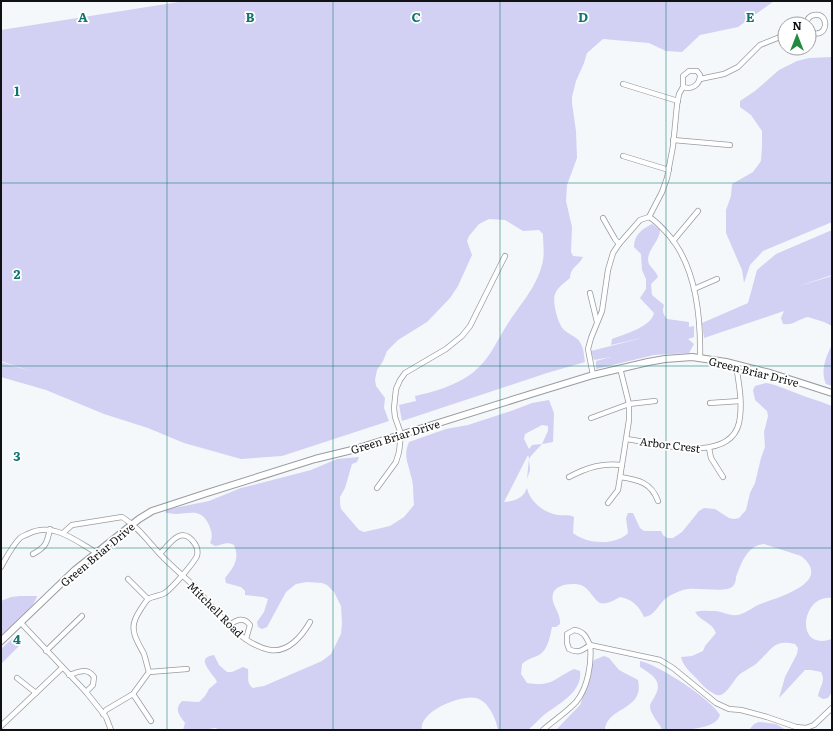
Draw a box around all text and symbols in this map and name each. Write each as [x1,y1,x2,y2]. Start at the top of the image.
text: A [78,7,88,26]
text: B [246,7,255,26]
text: C [411,7,421,26]
text: D [578,7,588,26]
text: E [746,7,755,26]
north arrow [777,16,817,56]
text: N [792,17,802,33]
text: 1 [14,81,20,100]
text: 2 [14,264,21,283]
street label: Green Briar Drive [707,352,801,390]
street label: Green Briar Drive [348,415,442,457]
street label: Arbor Crest [639,432,702,456]
text: 3 [13,446,21,465]
street label: Green Briar Drive [56,518,138,590]
street label: Mitchell Road [185,578,248,641]
text: 4 [13,629,21,648]

